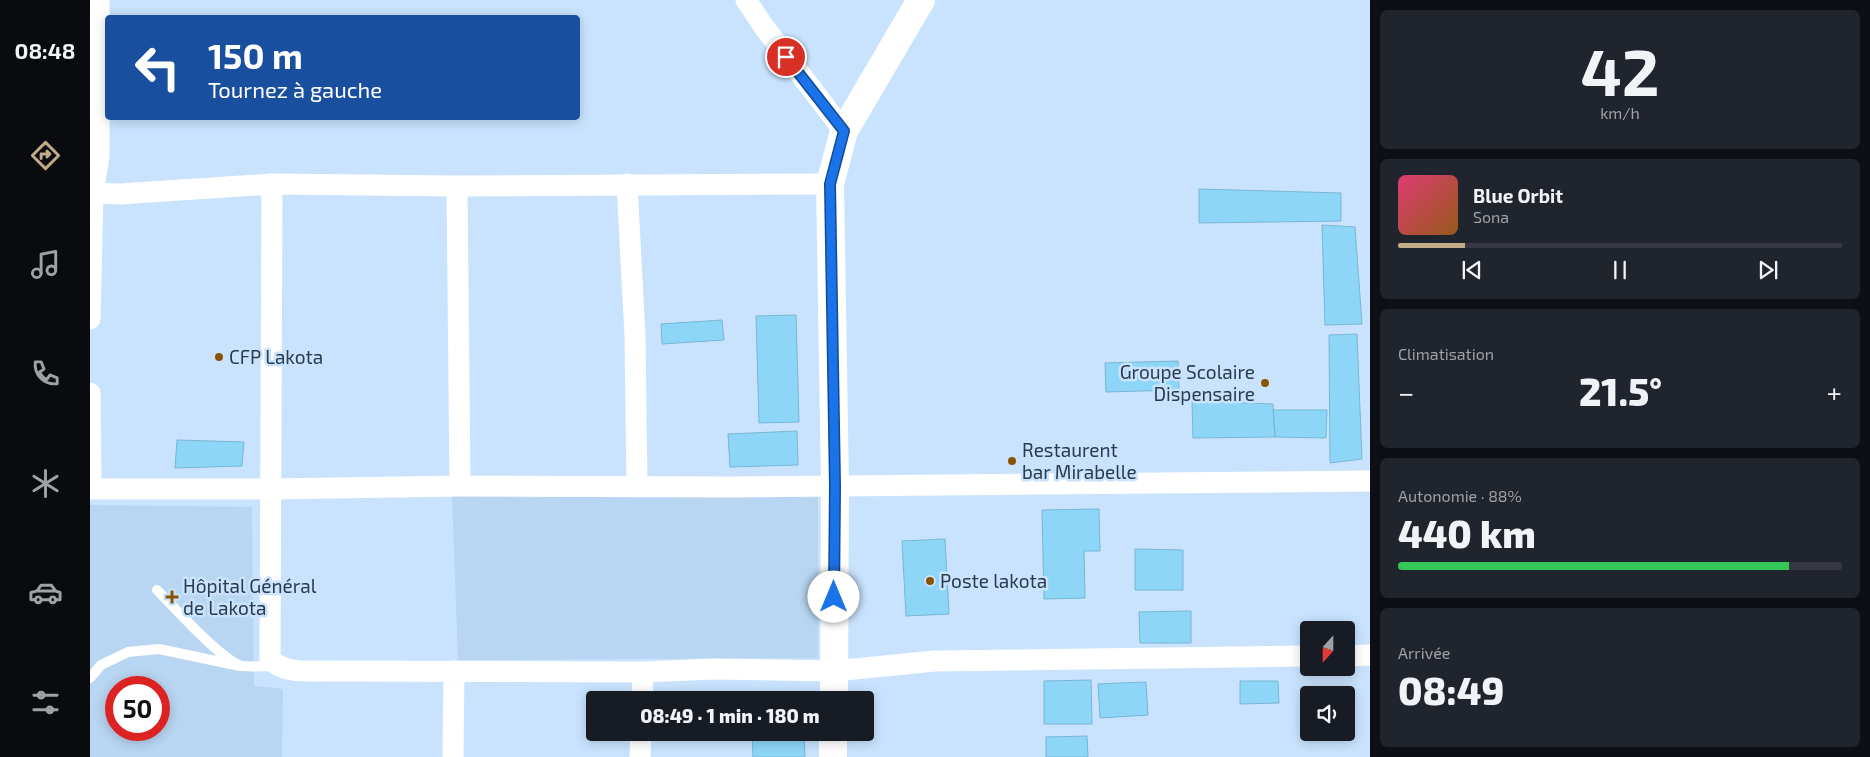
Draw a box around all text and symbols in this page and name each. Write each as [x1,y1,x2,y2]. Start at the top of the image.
text: 42 [1580,31,1660,109]
text: 150 m [208,34,303,76]
icon: left [125,35,190,100]
pin [765,36,807,78]
text: 08:48 [15,37,75,63]
icon: arrive [772,43,800,71]
text: Tournez à gauche [208,76,382,102]
text: km/h [1600,103,1640,122]
icon: directions [28,138,63,173]
text: Blue Orbit [1473,184,1563,207]
text: Sona [1473,207,1509,226]
icon: music [28,247,63,282]
icon: previous [1458,256,1486,284]
icon: pause [1606,256,1634,284]
icon: next [1754,256,1782,284]
text: Climatisation [1398,344,1494,363]
place label: CFP Lakota [229,345,323,368]
marker: CFP Lakota [213,351,225,363]
icon: phone [28,356,63,391]
place label: Groupe Scolaire Dispensaire [1120,360,1255,405]
text: 21.5° [1579,368,1662,414]
text: − [1398,375,1414,409]
text: + [1827,375,1842,409]
marker: Groupe Scolaire Dispensaire [1259,377,1271,389]
place label: Restaurent bar Mirabelle [1022,438,1137,483]
marker: Restaurent bar Mirabelle [1006,455,1018,467]
icon: climate [28,466,63,501]
text: Autonomie · 88% [1398,486,1522,505]
text: 440 km [1398,510,1536,556]
place label: Poste lakota [940,569,1047,592]
position arrow [807,570,859,622]
place label: Hôpital Général de Lakota [183,574,317,619]
icon: car [28,575,63,610]
marker: Poste lakota [924,575,936,587]
marker: Hôpital Général de Lakota [165,590,179,604]
north arrow [1300,621,1355,676]
map controls [1300,621,1355,741]
text: Arrivée [1398,643,1450,662]
text: 08:49 [1398,667,1504,713]
speed limit sign: 50 [105,676,170,741]
icon: filters [28,685,63,720]
button: sound [1300,686,1355,741]
text: 08:49 · 1 min · 180 m [640,704,820,727]

